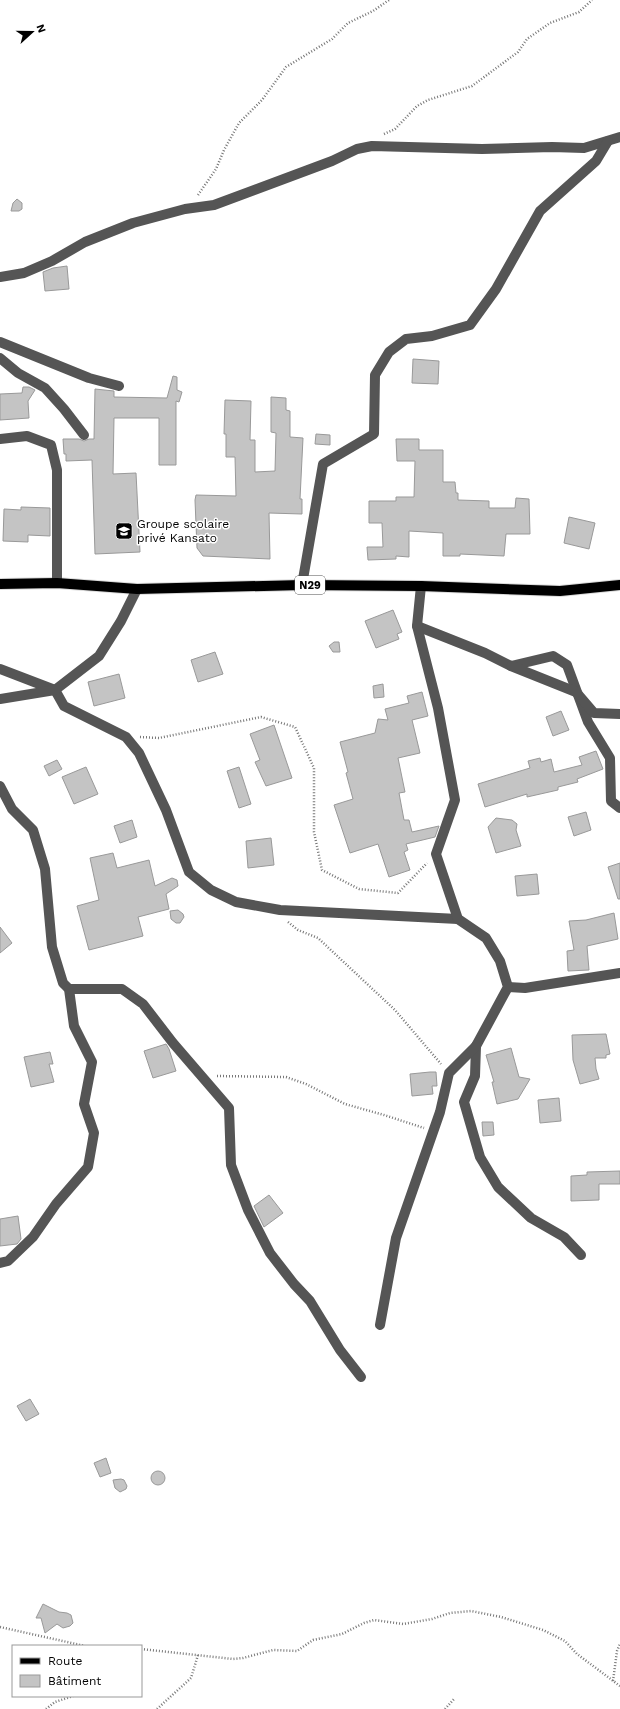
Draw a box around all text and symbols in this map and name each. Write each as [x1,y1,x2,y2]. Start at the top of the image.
north arrow [12,12,52,52]
text: N [33,22,48,35]
place label: Groupe scolaire privé Kansato [137,517,229,545]
school or university icon: Groupe scolaire privé Kansato [114,521,134,541]
road number: N29 [295,576,325,594]
legend [12,1645,142,1697]
text: Route [48,1654,82,1668]
text: Bâtiment [48,1674,101,1688]

